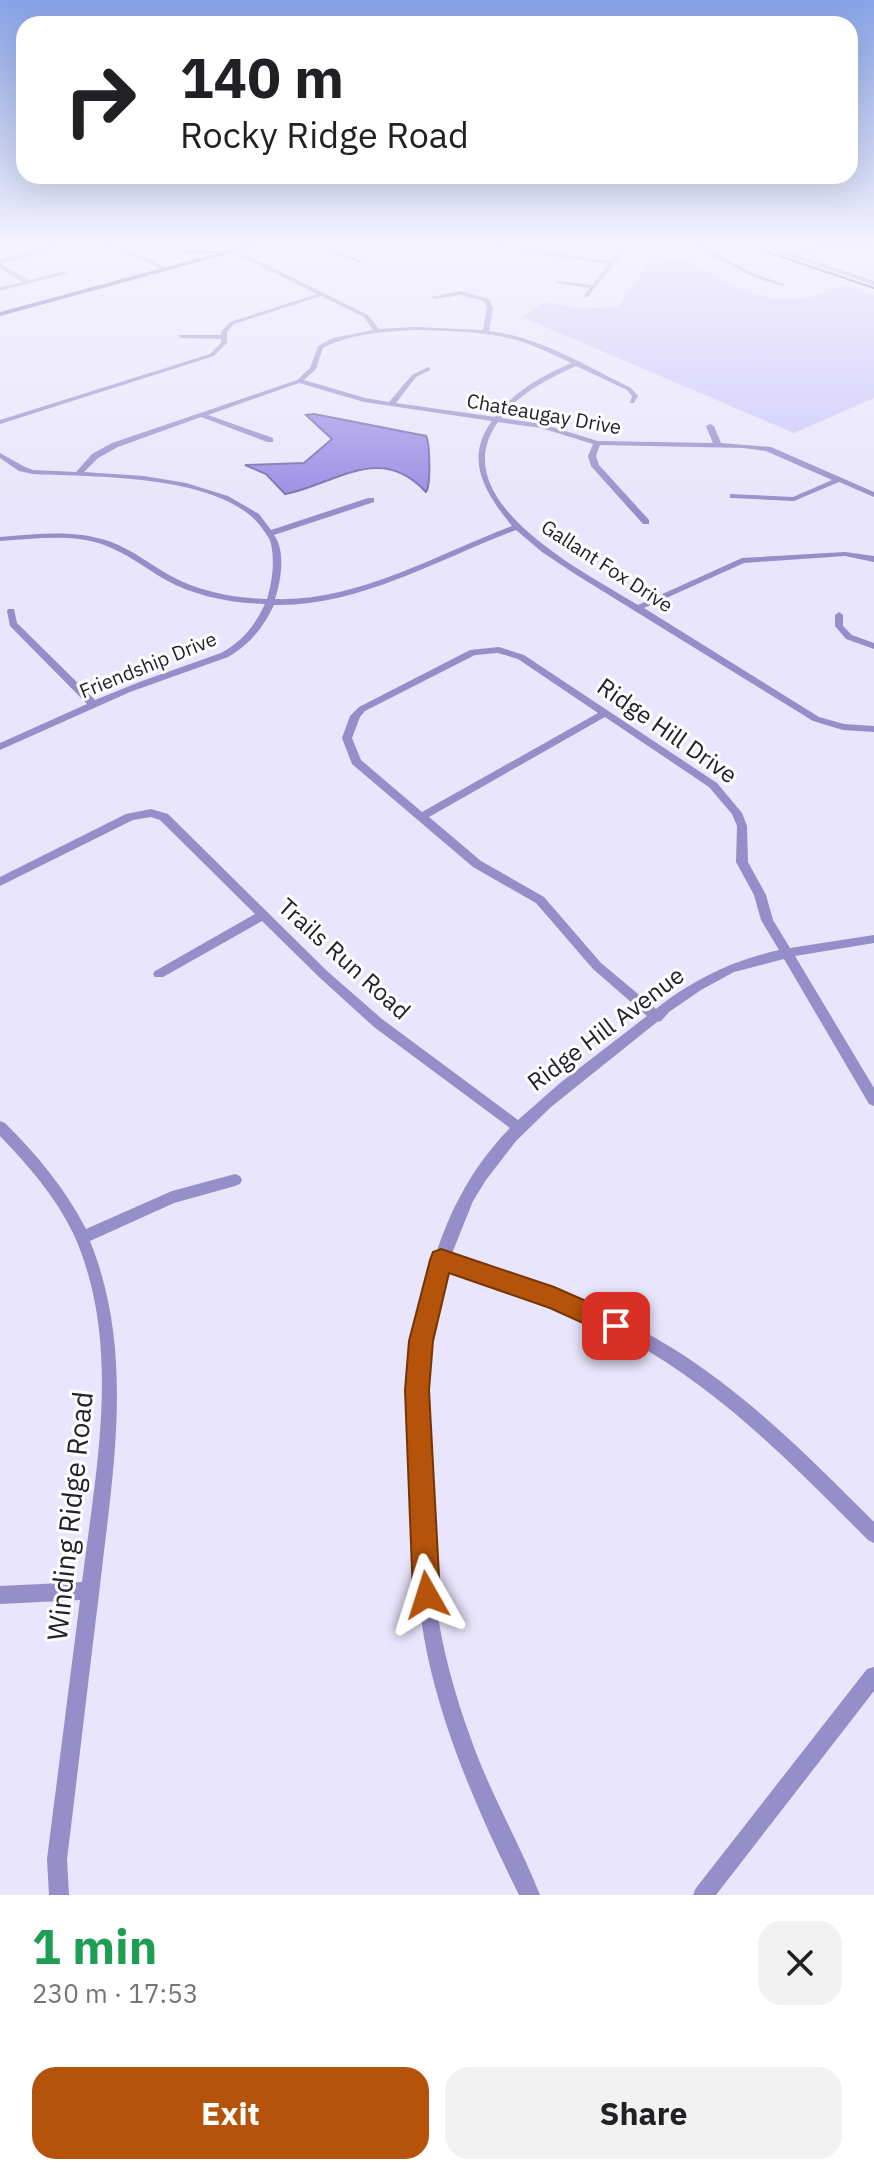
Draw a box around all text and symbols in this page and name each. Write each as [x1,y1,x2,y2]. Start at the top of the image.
text: 140 m [180,41,344,113]
icon: right [48,48,152,152]
text: Rocky Ridge Road [180,111,469,158]
street label: Chateaugay Drive [465,387,624,440]
street label: Gallant Fox Drive [536,513,678,618]
street label: Friendship Drive [75,625,221,704]
street label: Ridge Hill Drive [591,670,744,790]
street label: Trails Run Road [272,890,418,1026]
street label: Ridge Hill Avenue [521,959,690,1098]
pin [582,1292,650,1360]
icon: arrive [594,1304,638,1348]
street label: Winding Ridge Road [38,1389,101,1642]
position arrow [385,1553,469,1637]
text: 1 min [32,1915,157,1977]
button: close [758,1921,842,2005]
text: 230 m · 17:53 [32,1976,198,2010]
button: Exit [32,2067,429,2159]
button: Share [445,2067,842,2159]

